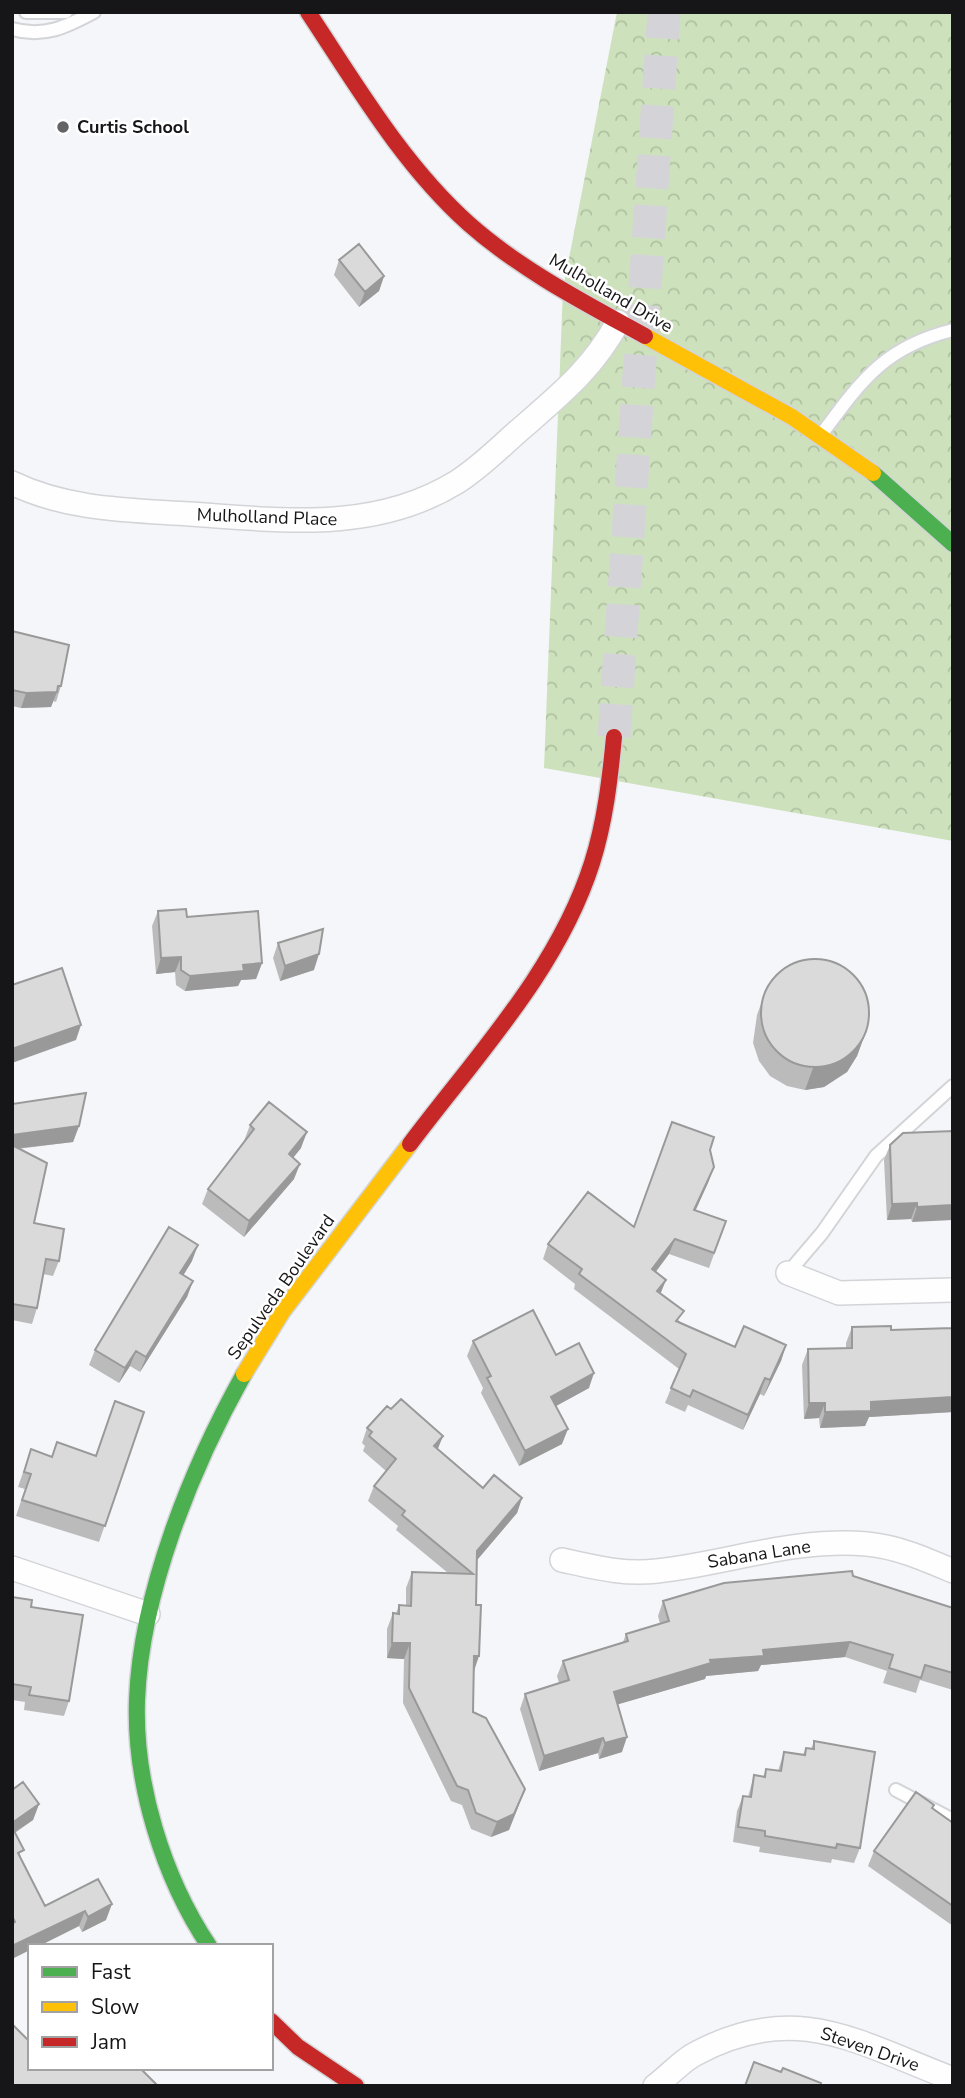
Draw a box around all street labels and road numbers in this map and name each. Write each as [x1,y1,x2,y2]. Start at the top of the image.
street label: Mulholland Drive [545,248,677,338]
street label: Mulholland Place [196,503,338,531]
street label: Sepulveda Boulevard [222,1210,340,1364]
street label: Sabana Lane [706,1534,812,1574]
street label: Steven Drive [817,2021,923,2077]

